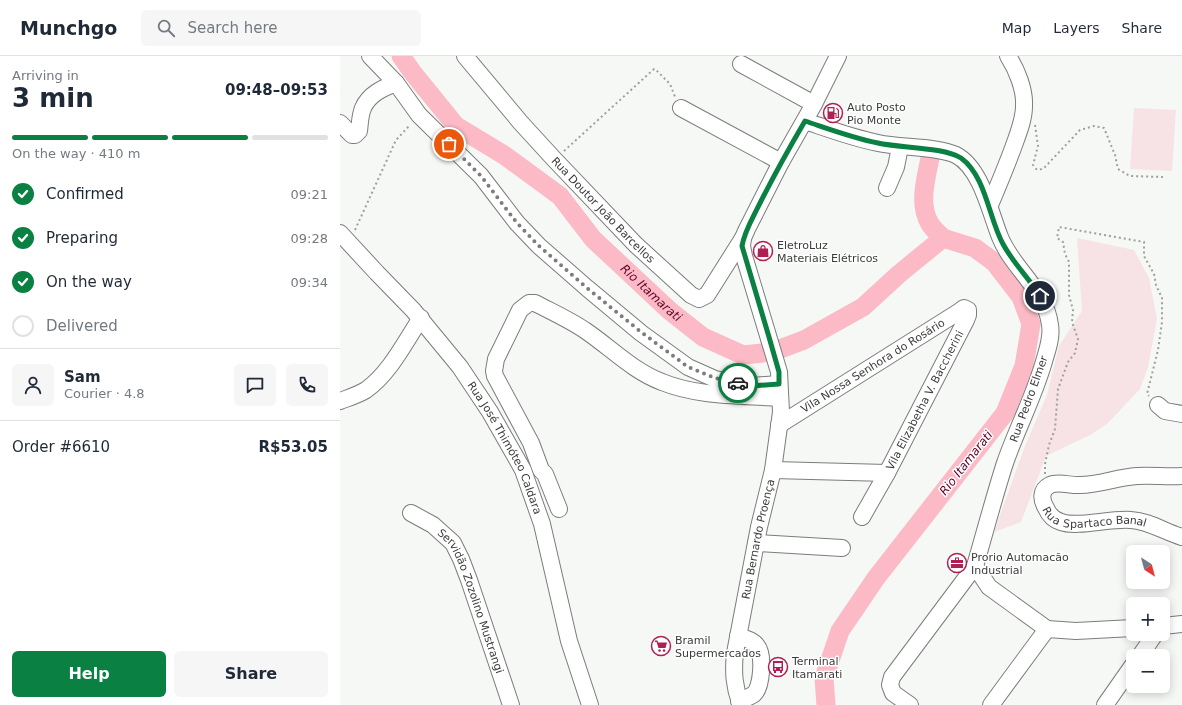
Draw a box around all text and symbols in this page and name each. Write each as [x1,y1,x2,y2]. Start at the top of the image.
search box [141,10,421,46]
text: Munchgo [20,17,117,39]
icon: search [155,17,177,39]
text: Search here [187,19,278,37]
text: Map [1002,20,1031,36]
text: Layers [1053,20,1100,36]
text: Share [1122,20,1162,36]
text: Arriving in [12,68,79,83]
text: 09:48–09:53 [225,81,328,99]
text: 3 min [12,83,94,113]
place label: Auto Posto Pio Monte [847,101,906,127]
fuel station icon: Auto Posto Pio Monte [822,102,844,124]
pin [432,127,466,161]
icon: bag [438,133,460,155]
text: On the way · 410 m [12,146,140,161]
street label: Rua Doutor João Barcellos [549,154,658,266]
icon: check [12,183,34,205]
text: Confirmed [46,185,124,203]
text: 09:21 [291,187,328,202]
icon: check [12,227,34,249]
text: Preparing [46,229,118,247]
text: 09:28 [291,231,328,246]
place label: EletroLuz Materiais Elétricos [777,239,878,265]
shop icon: EletroLuz Materiais Elétricos [752,240,774,262]
water label: Rio Itamarati [618,261,685,325]
icon: check [12,271,34,293]
text: On the way [46,273,132,291]
text: 09:34 [291,275,328,290]
pin [1023,279,1057,313]
icon: home [1029,285,1051,307]
street label: Vila Nossa Senhora do Rosário [799,316,948,416]
text: Delivered [46,317,118,335]
street label: Vila Elizabetha V. Baccherini [883,328,966,472]
street label: Rua Pedro Elmer [1007,354,1051,444]
courier [718,363,758,403]
button: person [12,364,54,406]
button: chat [234,364,276,406]
button: phone [286,364,328,406]
text: Sam [64,368,101,386]
icon: car [727,372,749,394]
street label: Rua José Thimóteo Caldara [465,379,545,516]
text: Courier · 4.8 [64,386,145,401]
water label: Rio Itamarati [937,428,996,498]
text: Order #6610 [12,438,110,456]
text: R$53.05 [259,438,328,456]
street label: Rua Bernardo Proença [739,478,777,600]
street label: Rua Spartaco Banal [1040,504,1148,530]
street label: Servidão Zozolino Mustrangi [435,526,506,675]
north arrow [1126,545,1170,589]
map controls [1126,545,1170,693]
place label: Prorio Automacão Industrial [971,551,1069,577]
office icon: Prorio Automacão Industrial [946,552,968,574]
button: + [1126,597,1170,641]
place label: Bramil Supermercados [675,634,761,660]
supermarket icon: Bramil Supermercados [650,635,672,657]
button: − [1126,649,1170,693]
button: Help [12,651,166,697]
button: Share [174,651,328,697]
place label: Terminal Itamarati [791,655,842,681]
bus stop icon: Terminal Itamarati [767,656,789,678]

